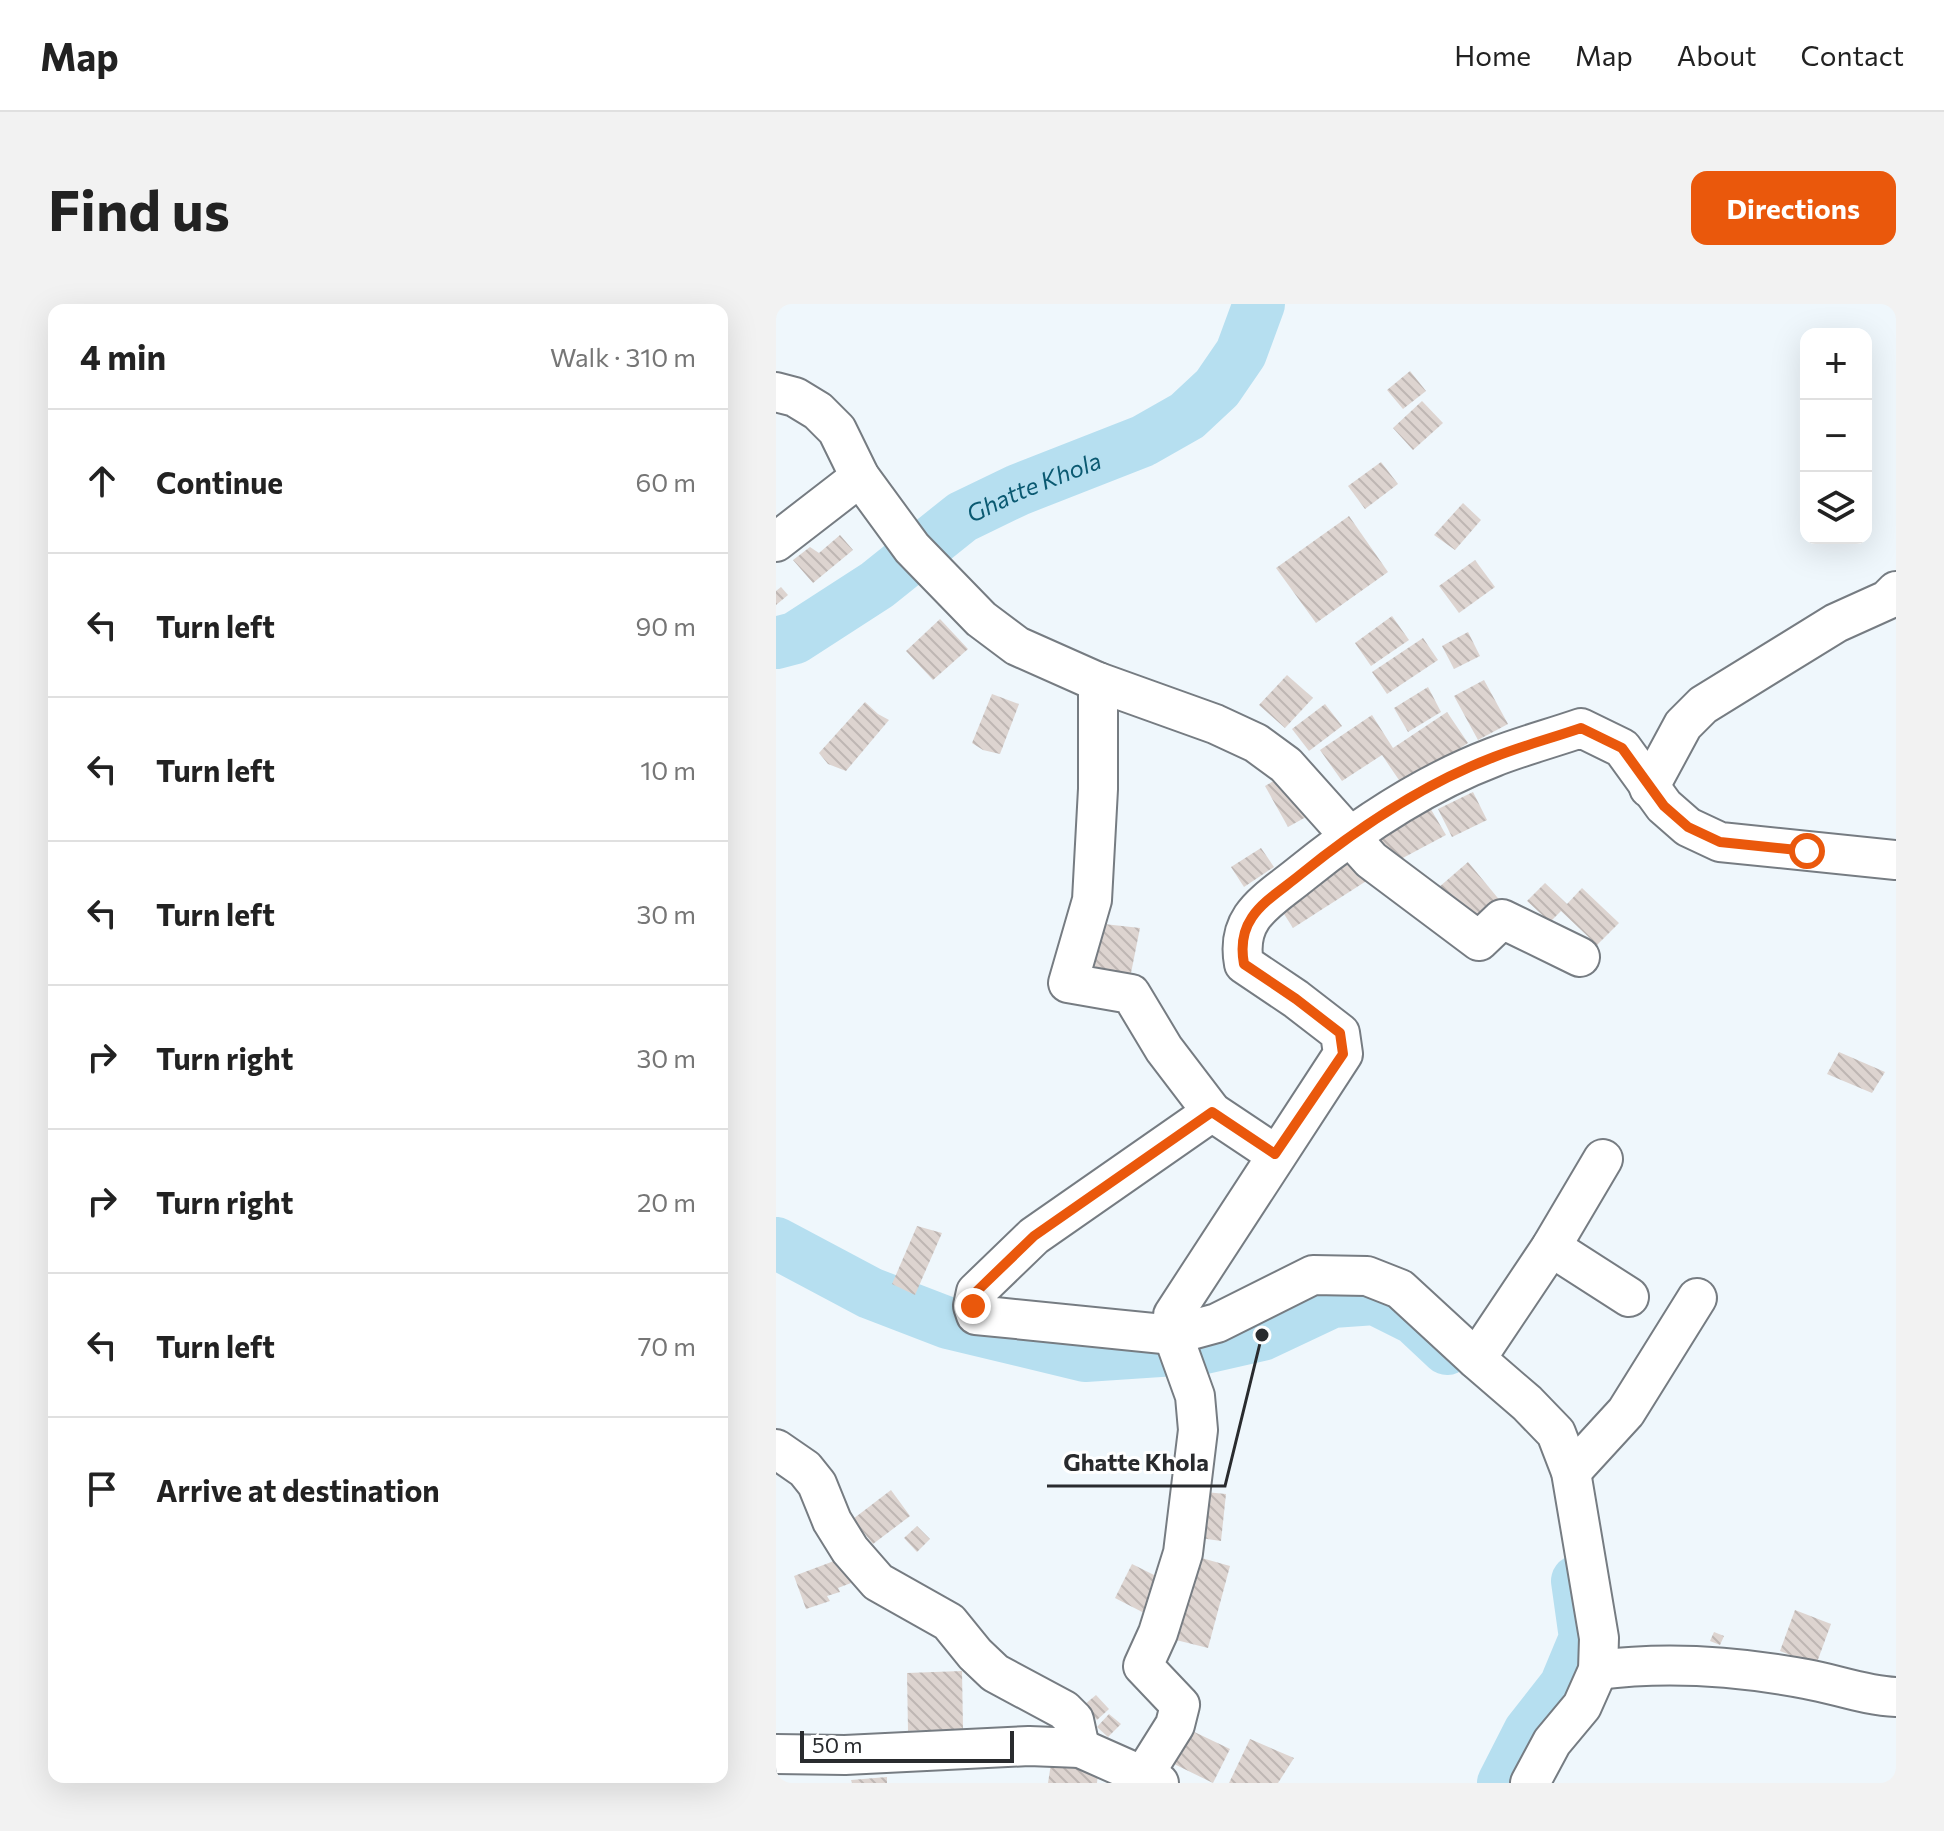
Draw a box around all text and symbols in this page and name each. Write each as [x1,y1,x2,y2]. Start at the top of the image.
text: Map [40,32,119,79]
text: Home [1454,38,1531,72]
text: Map [1575,38,1633,72]
text: About [1677,38,1757,72]
text: Contact [1801,38,1904,72]
button: Directions [1691,171,1896,245]
text: Find us [48,174,230,243]
map controls [1800,328,1872,544]
button: + [1800,328,1872,400]
text: 4 min [80,335,166,377]
text: Walk · 310 m [550,341,696,372]
button: − [1800,400,1872,472]
water label: Ghatte Khola [961,445,1105,527]
icon: ahead [80,459,124,503]
text: Continue [156,463,283,500]
text: 60 m [636,466,696,497]
button: layers [1800,472,1872,544]
icon: left [80,603,124,647]
text: Turn left [156,607,275,644]
text: 90 m [636,610,696,641]
icon: left [80,747,124,791]
text: Turn left [156,751,275,788]
text: 10 m [640,754,696,785]
route start [1789,833,1825,869]
icon: left [80,891,124,935]
text: Turn left [156,895,275,932]
text: 30 m [637,898,696,929]
icon: right [80,1035,124,1079]
text: Turn right [156,1039,293,1076]
text: 30 m [637,1042,696,1073]
icon: right [80,1179,124,1223]
text: Turn right [156,1183,293,1220]
text: 20 m [637,1186,696,1217]
route end [955,1288,991,1324]
icon: left [80,1323,124,1367]
text: Turn left [156,1327,275,1364]
text: 70 m [638,1330,696,1361]
callout: Ghatte Khola [1047,1438,1225,1486]
text: Ghatte Khola [1063,1447,1209,1476]
icon: arrive [80,1467,124,1511]
text: Arrive at destination [156,1471,440,1508]
scale bar [800,1727,1014,1763]
text: 50 m [812,1731,862,1758]

